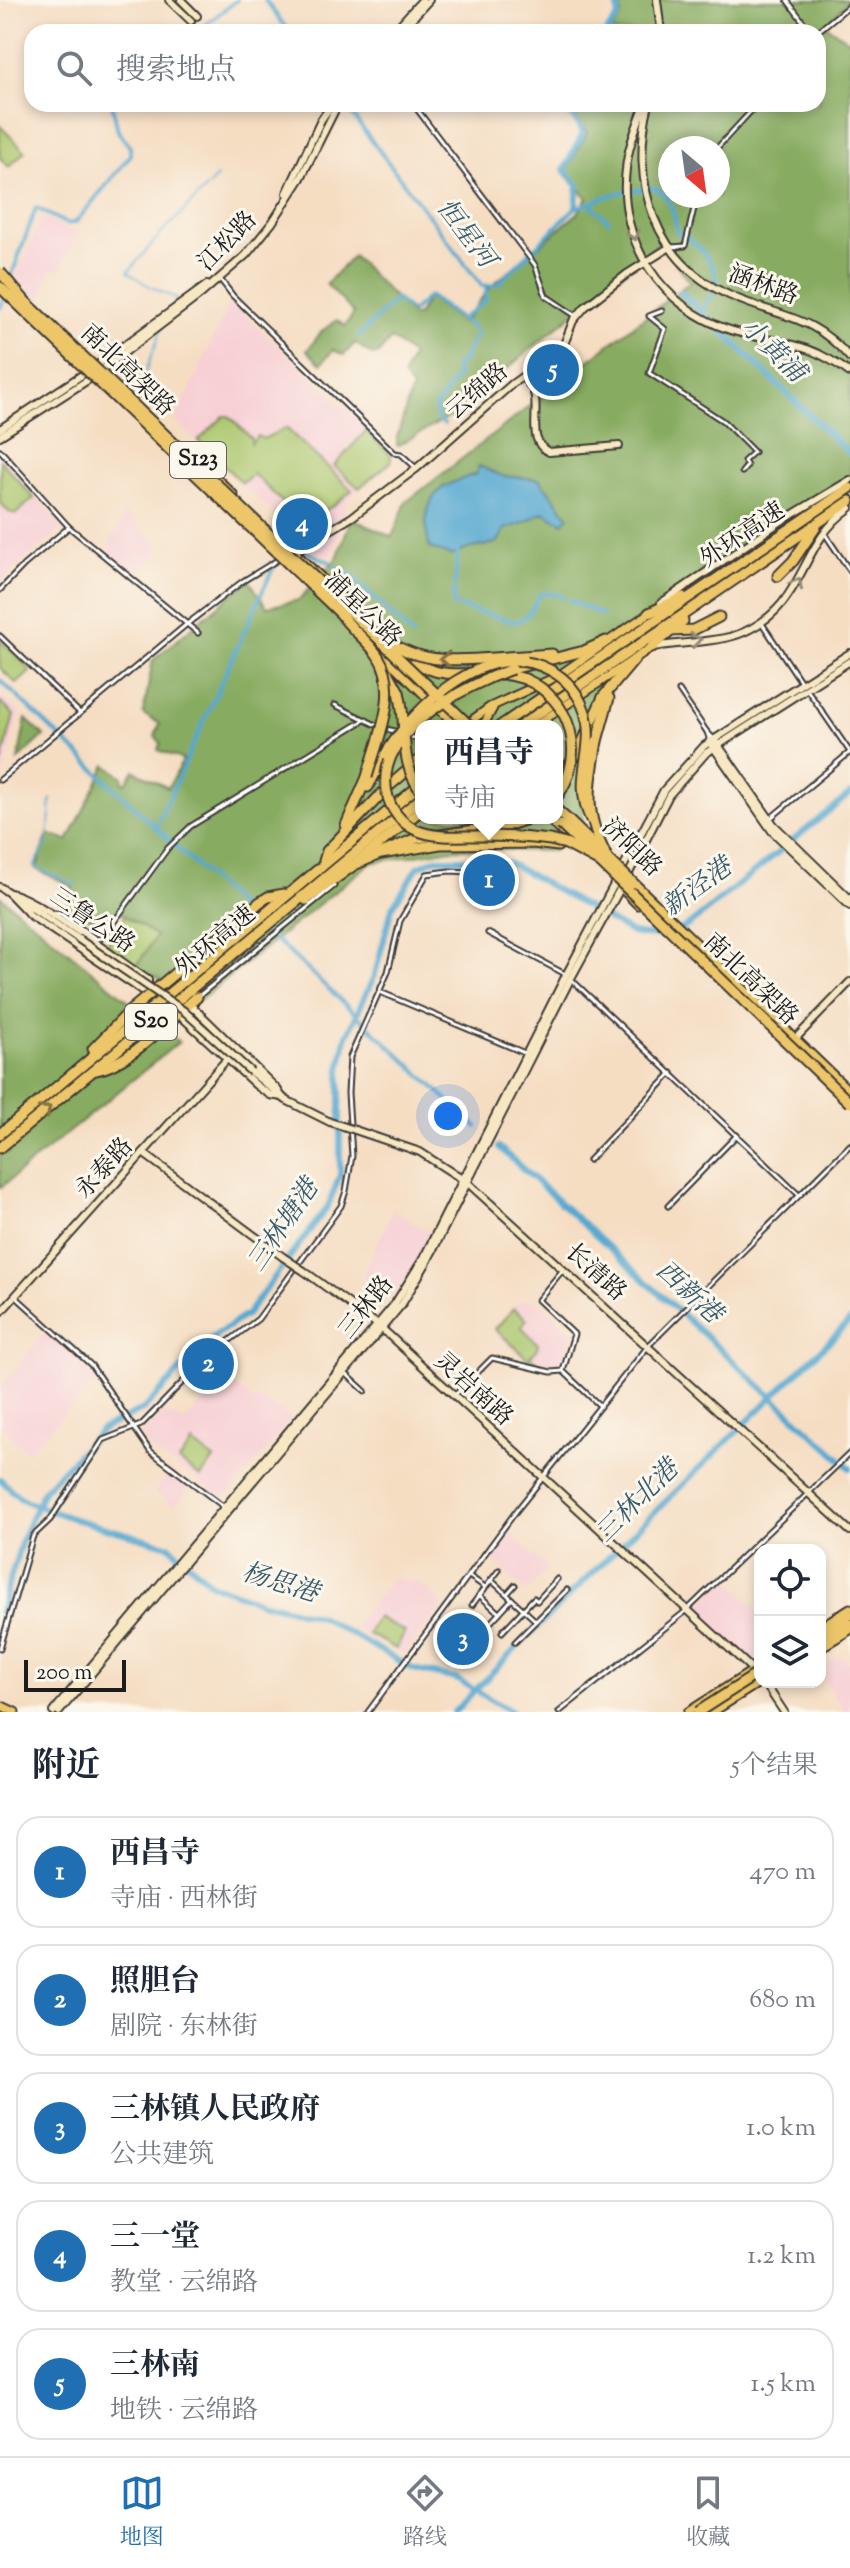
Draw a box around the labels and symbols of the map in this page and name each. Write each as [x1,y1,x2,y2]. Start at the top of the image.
north arrow [658,136,730,208]
water label: 恒星河 [427,192,506,279]
street label: 江松路 [191,204,265,280]
one-way arrow [624,227,640,241]
street label: 涵林路 [723,258,803,314]
water label: 小黄浦 [731,311,816,394]
street label: 南北高架路 [72,317,182,425]
pin: 5 [527,340,579,400]
street label: 云绵路 [440,356,516,428]
road number: S123 [170,442,226,478]
pin: 4 [276,494,328,554]
street label: 外环高速 [694,495,792,577]
street label: 浦星公路 [316,564,408,656]
one-way arrow [787,576,802,591]
one-way arrow [689,632,703,649]
one-way arrow [438,650,451,668]
street label: 济阳路 [593,811,669,885]
water label: 新泾港 [656,848,743,926]
pin: 1 [463,850,515,910]
street label: 三鲁公路 [43,880,141,962]
street label: 外环高速 [168,898,264,986]
street label: 南北高架路 [695,926,805,1034]
road number: S20 [125,1004,177,1040]
your location [428,1096,468,1136]
one-way arrow [37,1105,51,1120]
street label: 永泰路 [68,1131,142,1207]
water label: 三林塘港 [240,1170,330,1279]
street label: 长清路 [557,1236,633,1310]
water label: 西新港 [647,1253,732,1335]
street label: 三林路 [331,1269,403,1347]
pin: 2 [182,1334,234,1394]
street label: 灵岩南路 [426,1345,520,1435]
water label: 三林北港 [588,1450,690,1552]
water label: 杨思港 [237,1555,326,1614]
pin: 3 [437,1609,489,1669]
scale bar [24,1656,126,1692]

